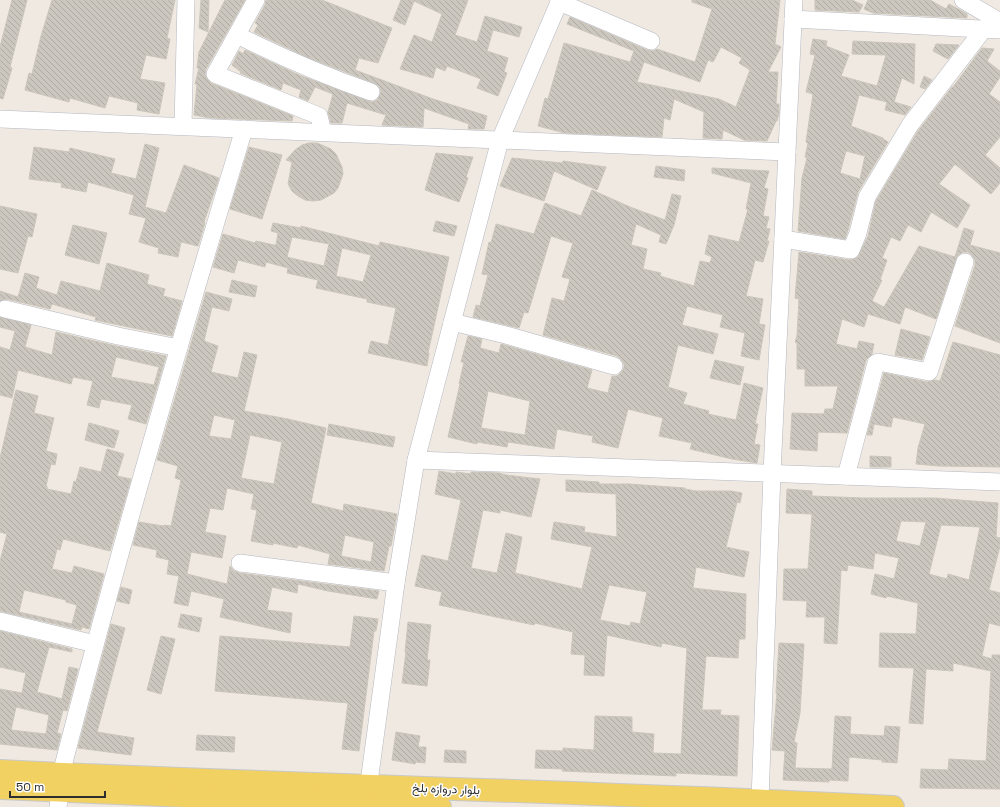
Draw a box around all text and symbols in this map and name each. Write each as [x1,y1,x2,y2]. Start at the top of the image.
scale bar [10,773,105,799]
text: 50 m [16,779,44,795]
street label: بلوار دروازه بلخ [412,780,480,799]

